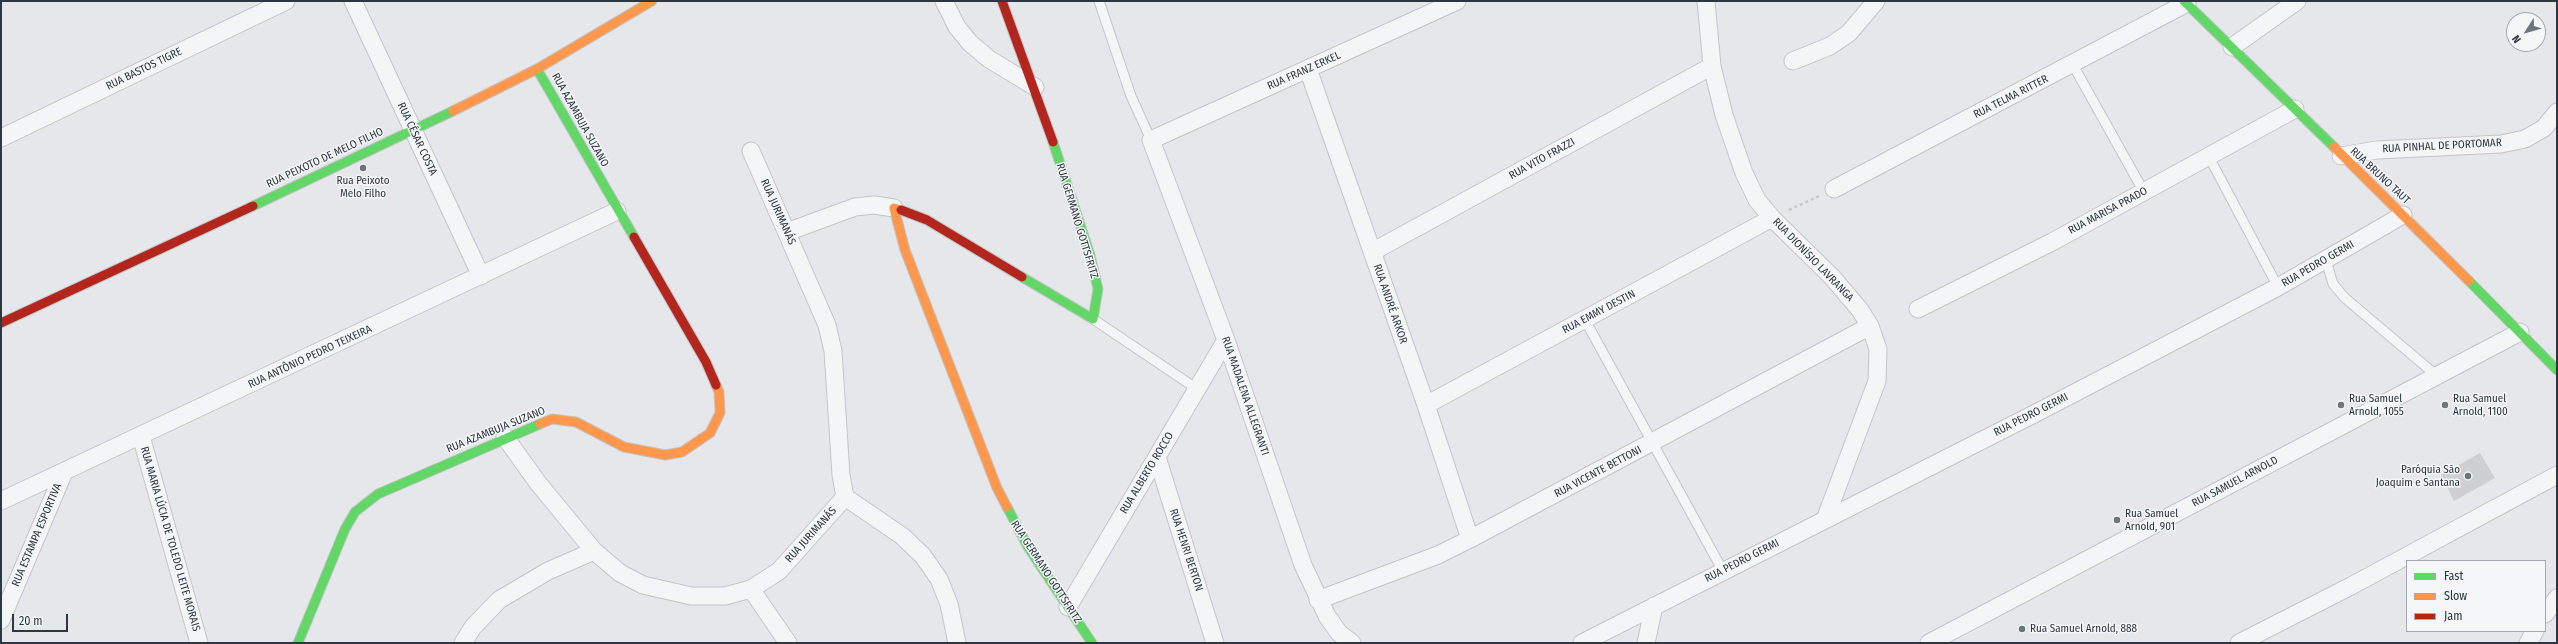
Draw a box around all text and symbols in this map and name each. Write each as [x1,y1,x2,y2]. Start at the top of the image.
north arrow [2506,12,2546,52]
text: N [2510,32,2524,45]
street label: RUA BASTOS TIGRE [104,45,184,93]
street label: RUA FRANZ ERKEL [1265,49,1343,93]
street label: RUA AZAMBUJA SUZANO [549,71,611,169]
street label: RUA TELMA RITTER [1971,72,2051,122]
street label: RUA CÉSAR COSTA [394,100,440,178]
street label: RUA PEIXOTO DE MELO FILHO [264,125,386,191]
street label: RUA VITO FRAZZI [1507,136,1577,182]
street label: RUA PINHAL DE PORTOMAR [2382,136,2502,156]
street label: RUA BRUNO TAUT [2347,145,2413,207]
street label: RUA GERMANO GOTTSFRITZ [1053,162,1101,280]
marker: Rua Peixoto Melo Filho [358,163,368,173]
place label: Rua Peixoto Melo Filho [336,174,390,200]
street label: RUA JURIMANÁS [758,177,798,247]
street label: RUA MARISA PRADO [2066,185,2150,237]
street label: RUA DIONÍSIO LAVRANGA [1770,216,1856,304]
street label: RUA PEDRO GERMI [2279,238,2357,290]
street label: RUA ANDRÉ ARKOR [1370,262,1410,346]
street label: RUA EMMY DESTIN [1560,287,1638,337]
street label: RUA ANTÔNIO PEDRO TEIXEIRA [246,323,374,391]
street label: RUA MADALENA ALLEGRANTI [1218,335,1272,457]
street label: RUA PEDRO GERMI [1992,391,2070,439]
place label: Rua Samuel Arnold, 1055 [2349,392,2404,418]
place label: Rua Samuel Arnold, 1100 [2453,392,2508,418]
marker: Rua Samuel Arnold, 1055 [2336,400,2346,410]
marker: Rua Samuel Arnold, 1100 [2440,400,2450,410]
street label: RUA AZAMBUJA SUZANO [445,404,547,456]
street label: RUA ALBERTO ROCCO [1117,430,1177,516]
street label: RUA VICENTE BETTONI [1552,443,1644,501]
street label: RUA MARIA LÚCIA DE TOLEDO LEITE MORAIS [137,445,203,633]
street label: RUA SAMUEL ARNOLD [2190,454,2280,510]
place label: Paróquia São Joaquim e Santana [2376,463,2460,489]
marker: Paróquia São Joaquim e Santana [2463,471,2473,481]
street label: RUA ESTAMPA ESPORTIVA [9,481,65,589]
street label: RUA JURIMANÁS [783,504,839,566]
street label: RUA HENRI BERTON [1166,507,1206,593]
place label: Rua Samuel Arnold, 901 [2125,507,2178,533]
marker: Rua Samuel Arnold, 901 [2112,515,2122,525]
street label: RUA GERMANO GOTTSFRITZ [1008,518,1084,626]
street label: RUA PEDRO GERMI [1703,537,1781,585]
legend [2406,560,2546,632]
text: Fast [2444,569,2463,583]
text: Slow [2444,589,2467,603]
scale bar [14,606,70,632]
text: Jam [2444,609,2462,623]
text: 20 m [19,614,43,628]
place label: Rua Samuel Arnold, 888 [2030,622,2137,636]
marker: Rua Samuel Arnold, 888 [2017,624,2027,634]

